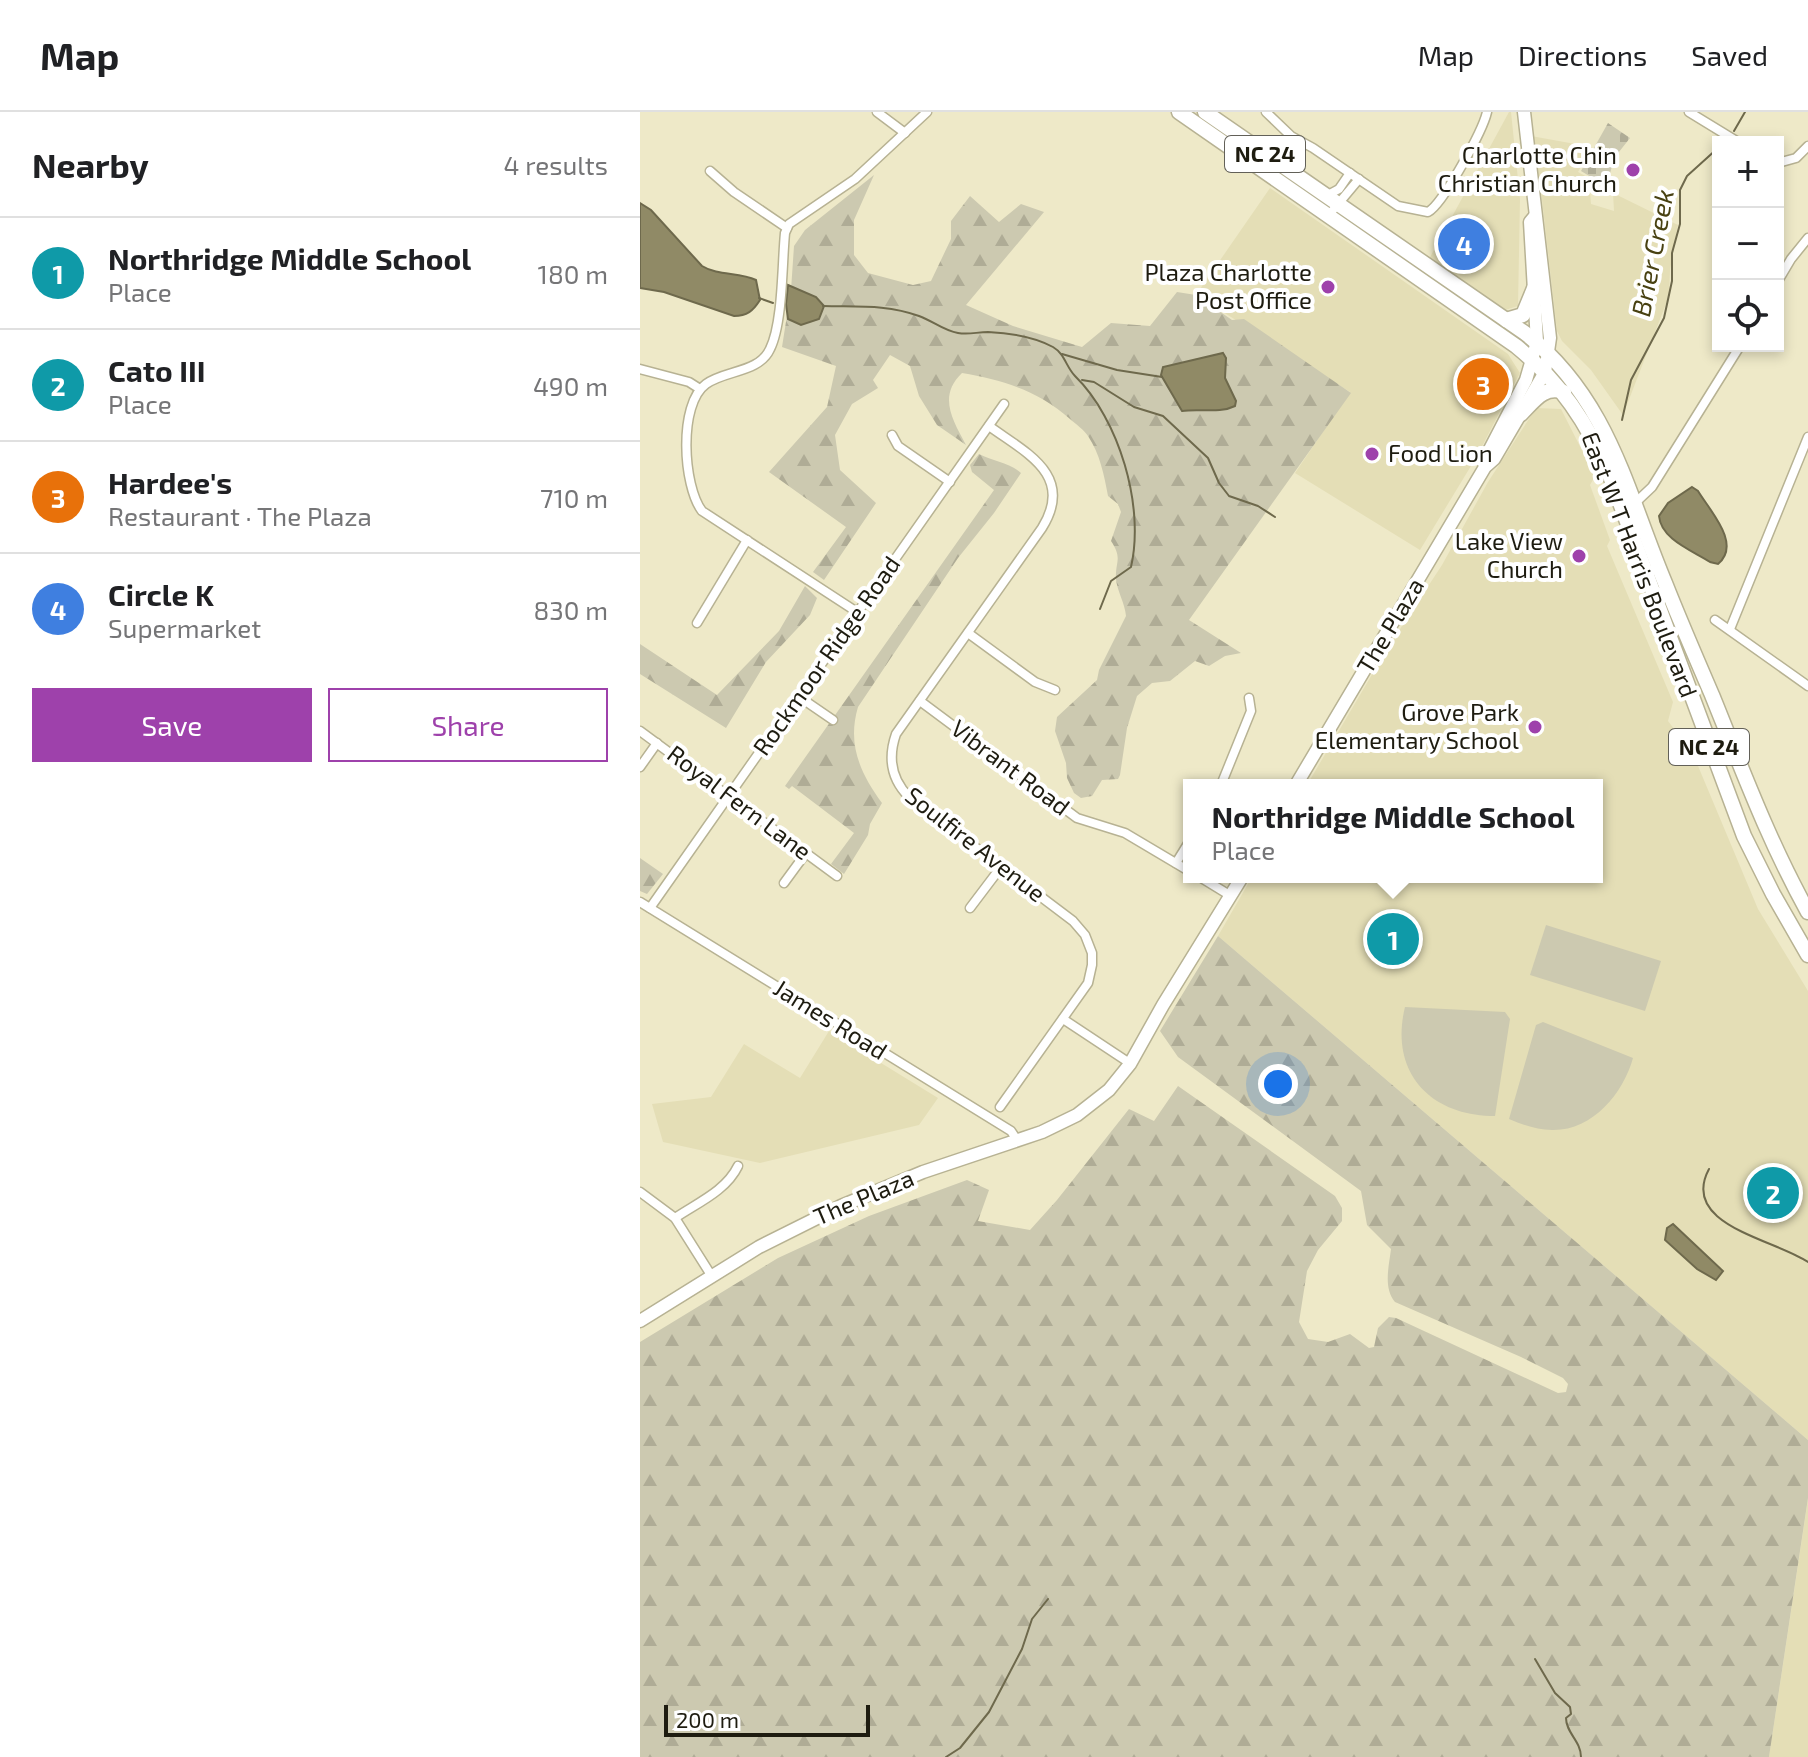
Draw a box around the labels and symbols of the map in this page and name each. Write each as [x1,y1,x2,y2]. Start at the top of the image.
road number: NC 24 [1225,136,1305,172]
place label: Charlotte Chin Christian Church [1438,140,1617,197]
marker: Charlotte Chin Christian Church [1624,161,1642,179]
water label: Brier Creek [1624,187,1679,319]
pin: 4 [1438,214,1490,274]
place label: Plaza Charlotte Post Office [1144,257,1312,314]
marker: Plaza Charlotte Post Office [1319,278,1337,296]
pin: 3 [1457,354,1509,414]
street label: East W T Harris Boulevard [1576,428,1704,701]
place label: Food Lion [1388,438,1493,467]
marker: Food Lion [1363,445,1381,463]
place label: Lake View Church [1455,526,1563,583]
marker: Lake View Church [1570,547,1588,565]
street label: Rockmoor Ridge Road [746,550,905,760]
street label: The Plaza [1350,572,1429,678]
place label: Grove Park Elementary School [1315,697,1519,754]
street label: Vibrant Road [946,713,1076,821]
marker: Grove Park Elementary School [1526,718,1544,736]
road number: NC 24 [1669,729,1749,765]
street label: Royal Fern Lane [662,738,818,865]
street label: Soulfire Avenue [900,780,1052,908]
pin: 1 [1367,909,1419,969]
street label: James Road [769,972,893,1065]
your location [1258,1064,1298,1104]
street label: The Plaza [809,1163,918,1231]
pin: 2 [1747,1163,1799,1223]
scale bar [664,1701,870,1737]

